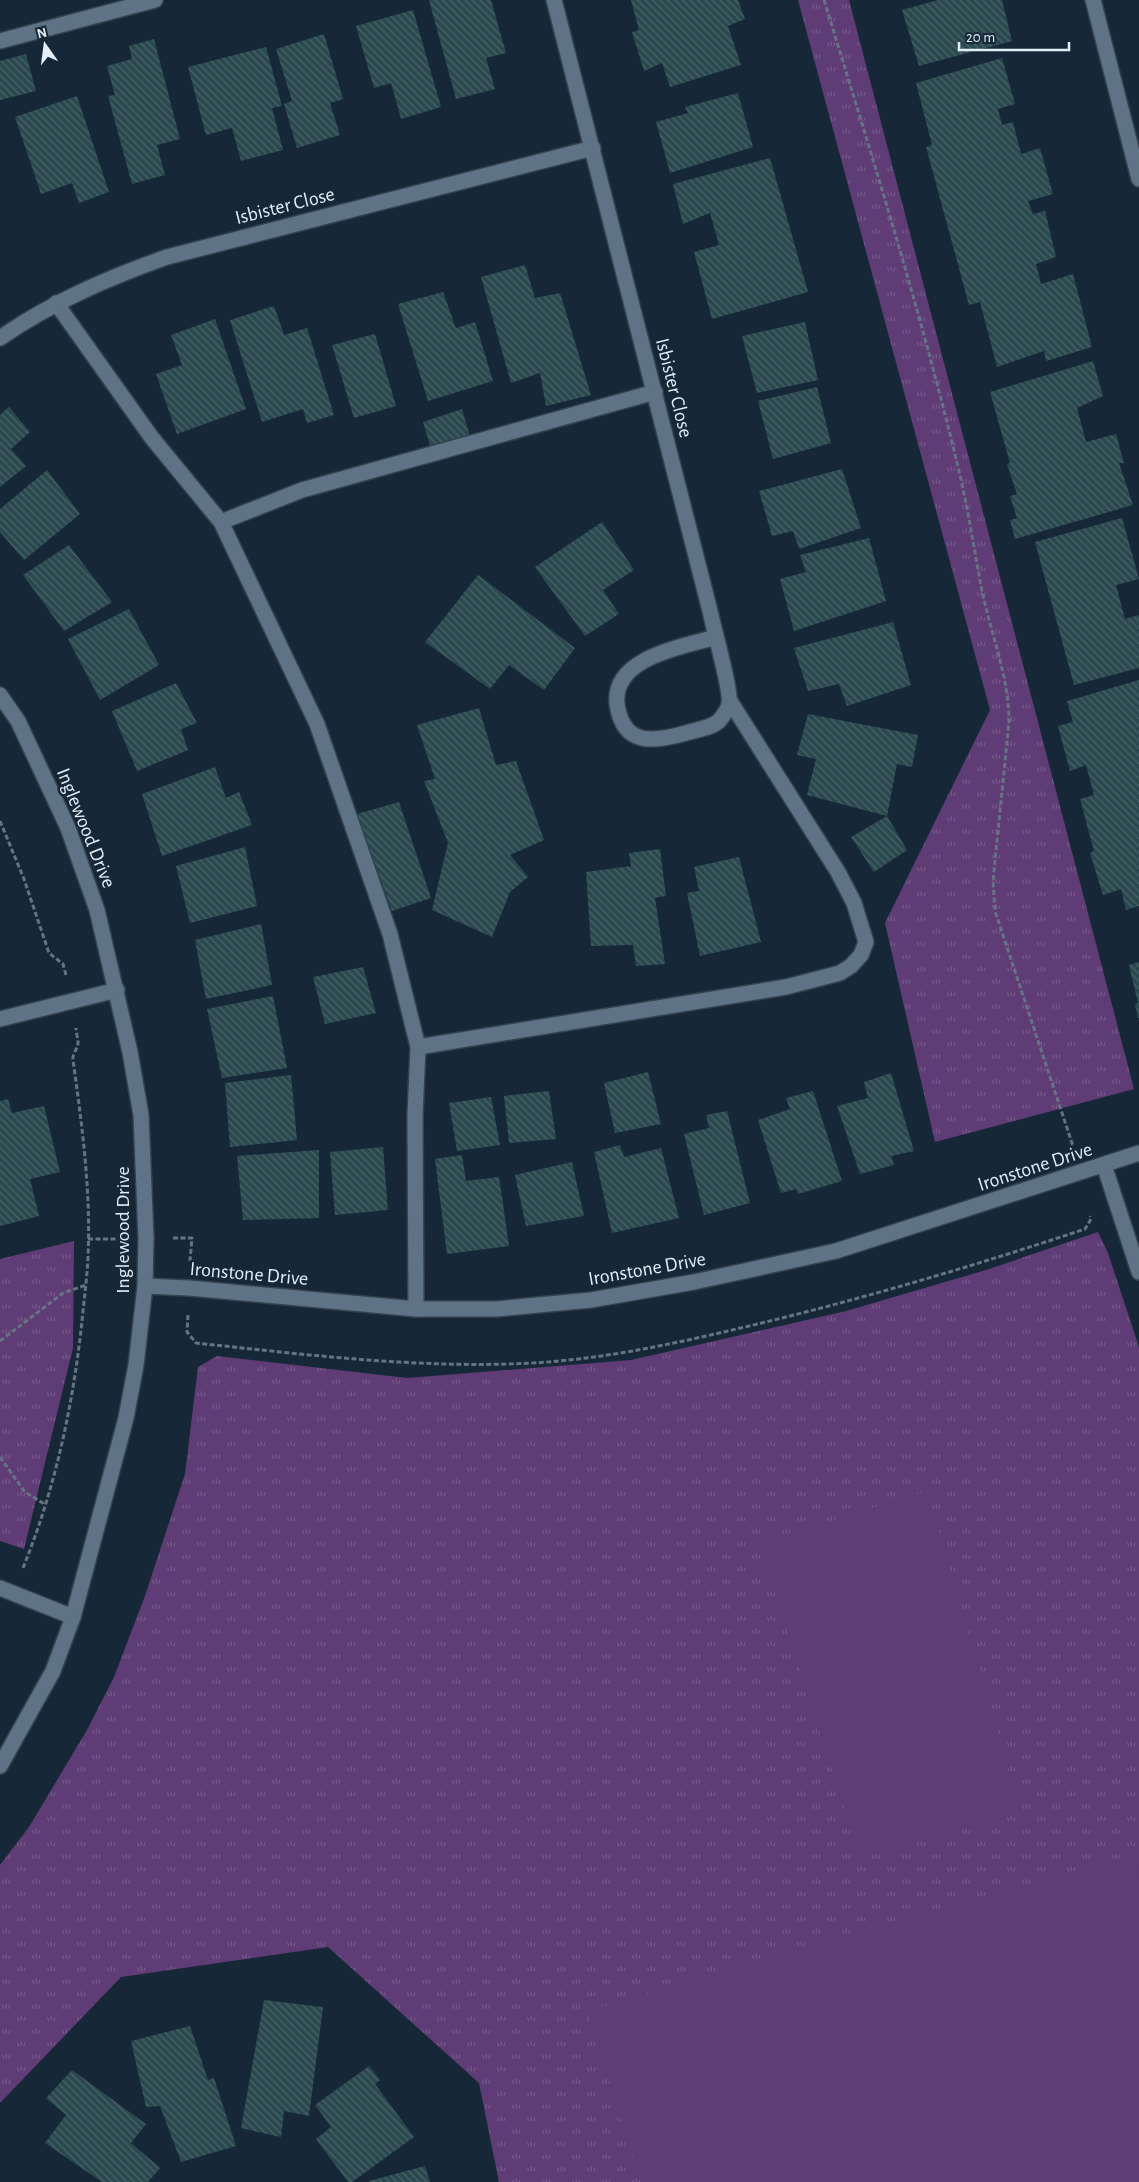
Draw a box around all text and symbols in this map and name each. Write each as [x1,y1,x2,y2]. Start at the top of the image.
north arrow [20,20,70,70]
scale bar [959,20,1069,52]
text: N [36,25,49,41]
text: 20 m [966,30,995,45]
street label: Isbister Close [233,184,337,228]
street label: Isbister Close [652,336,696,440]
street label: Inglewood Drive [53,765,119,891]
street label: Ironstone Drive [975,1139,1095,1195]
street label: Inglewood Drive [113,1166,133,1294]
street label: Ironstone Drive [587,1249,707,1289]
street label: Ironstone Drive [189,1259,309,1289]

